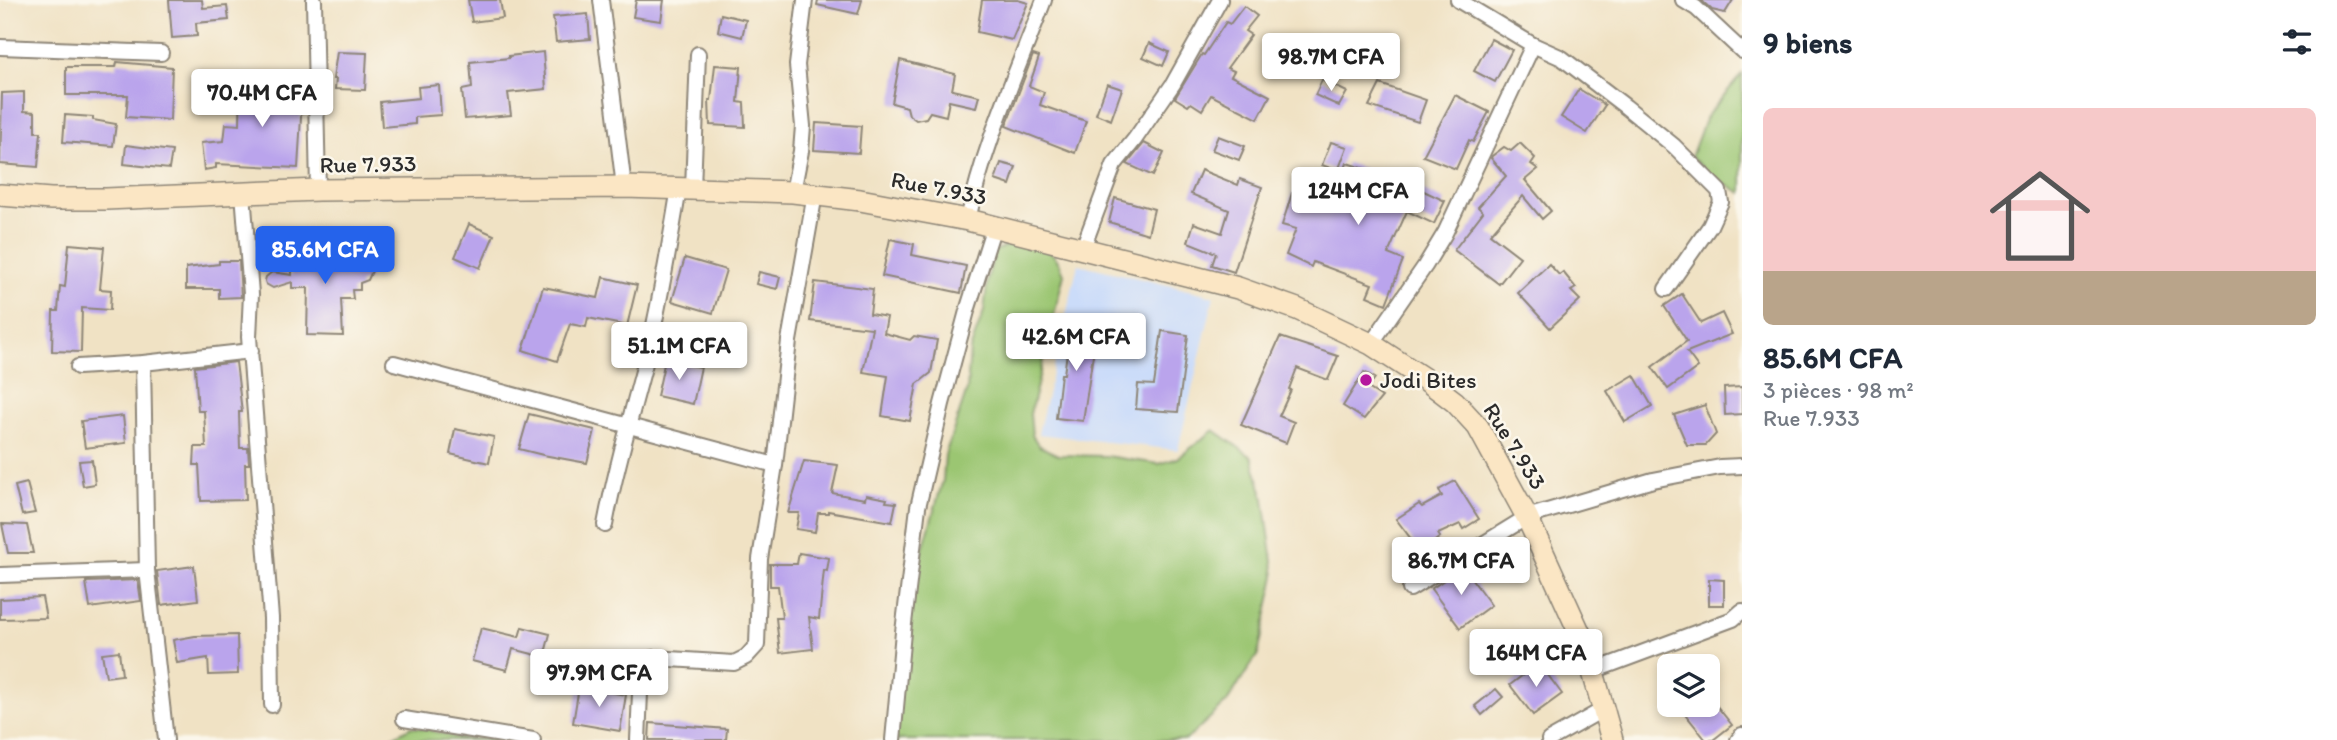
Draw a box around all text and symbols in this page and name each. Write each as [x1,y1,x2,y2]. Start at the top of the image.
icon: filters [2278,23,2316,61]
text: 9 biens [1763,24,1852,61]
pin: 98.7M CFA [1251,34,1411,93]
text: 98.7M CFA [1278,42,1384,70]
pin: 70.4M CFA [182,69,342,129]
text: 70.4M CFA [207,78,317,106]
street label: Rue 7.933 [319,149,417,179]
icon: home [1977,153,2103,279]
street label: Rue 7.933 [889,165,989,211]
pin: 124M CFA [1286,168,1430,227]
text: 124M CFA [1307,176,1409,204]
pin: 85.6M CFA [245,226,405,286]
text: 85.6M CFA [272,235,378,263]
pin: 42.6M CFA [996,314,1156,373]
pin: 51.1M CFA [599,322,759,382]
text: 42.6M CFA [1022,322,1130,350]
text: 51.1M CFA [627,331,731,359]
text: 85.6M CFA [1763,339,1903,376]
place label: Jodi Bites [1380,366,1477,394]
marker: Jodi Bites [1358,372,1374,388]
text: 3 pièces · 98 m² [1763,376,1914,404]
street label: Rue 7.933 [1477,397,1553,495]
text: Rue 7.933 [1763,404,1860,432]
pin: 86.7M CFA [1381,538,1541,597]
text: 86.7M CFA [1408,546,1514,574]
pin: 164M CFA [1464,630,1608,689]
text: 164M CFA [1485,638,1587,666]
pin: 97.9M CFA [519,650,679,709]
map controls [1657,654,1720,717]
button: layers [1657,654,1720,717]
text: 97.9M CFA [546,658,652,686]

